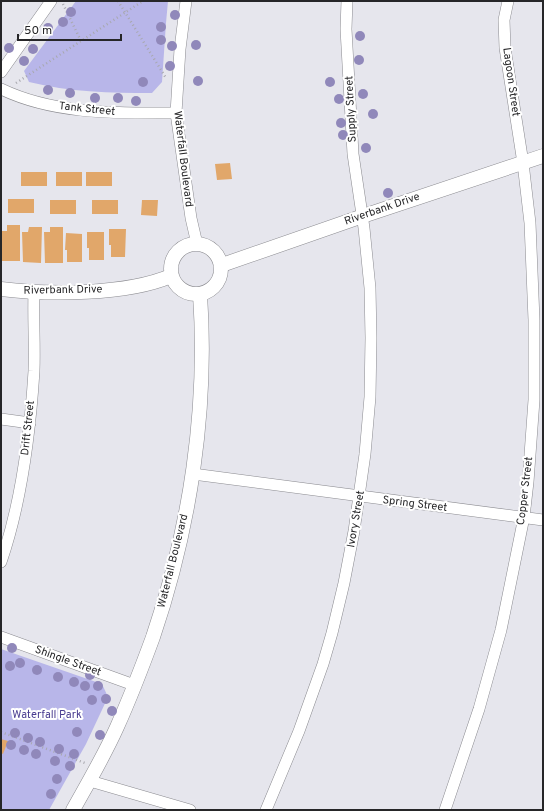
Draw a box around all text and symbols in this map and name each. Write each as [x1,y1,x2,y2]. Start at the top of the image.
scale bar [18,16,121,42]
text: 50 m [24,23,52,39]
street label: Lagoon Street [499,47,523,117]
street label: Supply Street [342,75,360,143]
street label: Tank Street [58,99,116,119]
street label: Waterfall Boulevard [170,110,196,208]
street label: Riverbank Drive [342,190,422,228]
street label: Riverbank Drive [23,282,103,298]
street label: Drift Street [18,400,38,456]
street label: Copper Street [514,456,536,526]
street label: Ivory Street [344,489,368,549]
street label: Spring Street [382,493,448,515]
street label: Waterfall Boulevard [155,512,191,610]
street label: Shingle Street [33,642,103,680]
park label: Waterfall Park [12,708,82,722]

